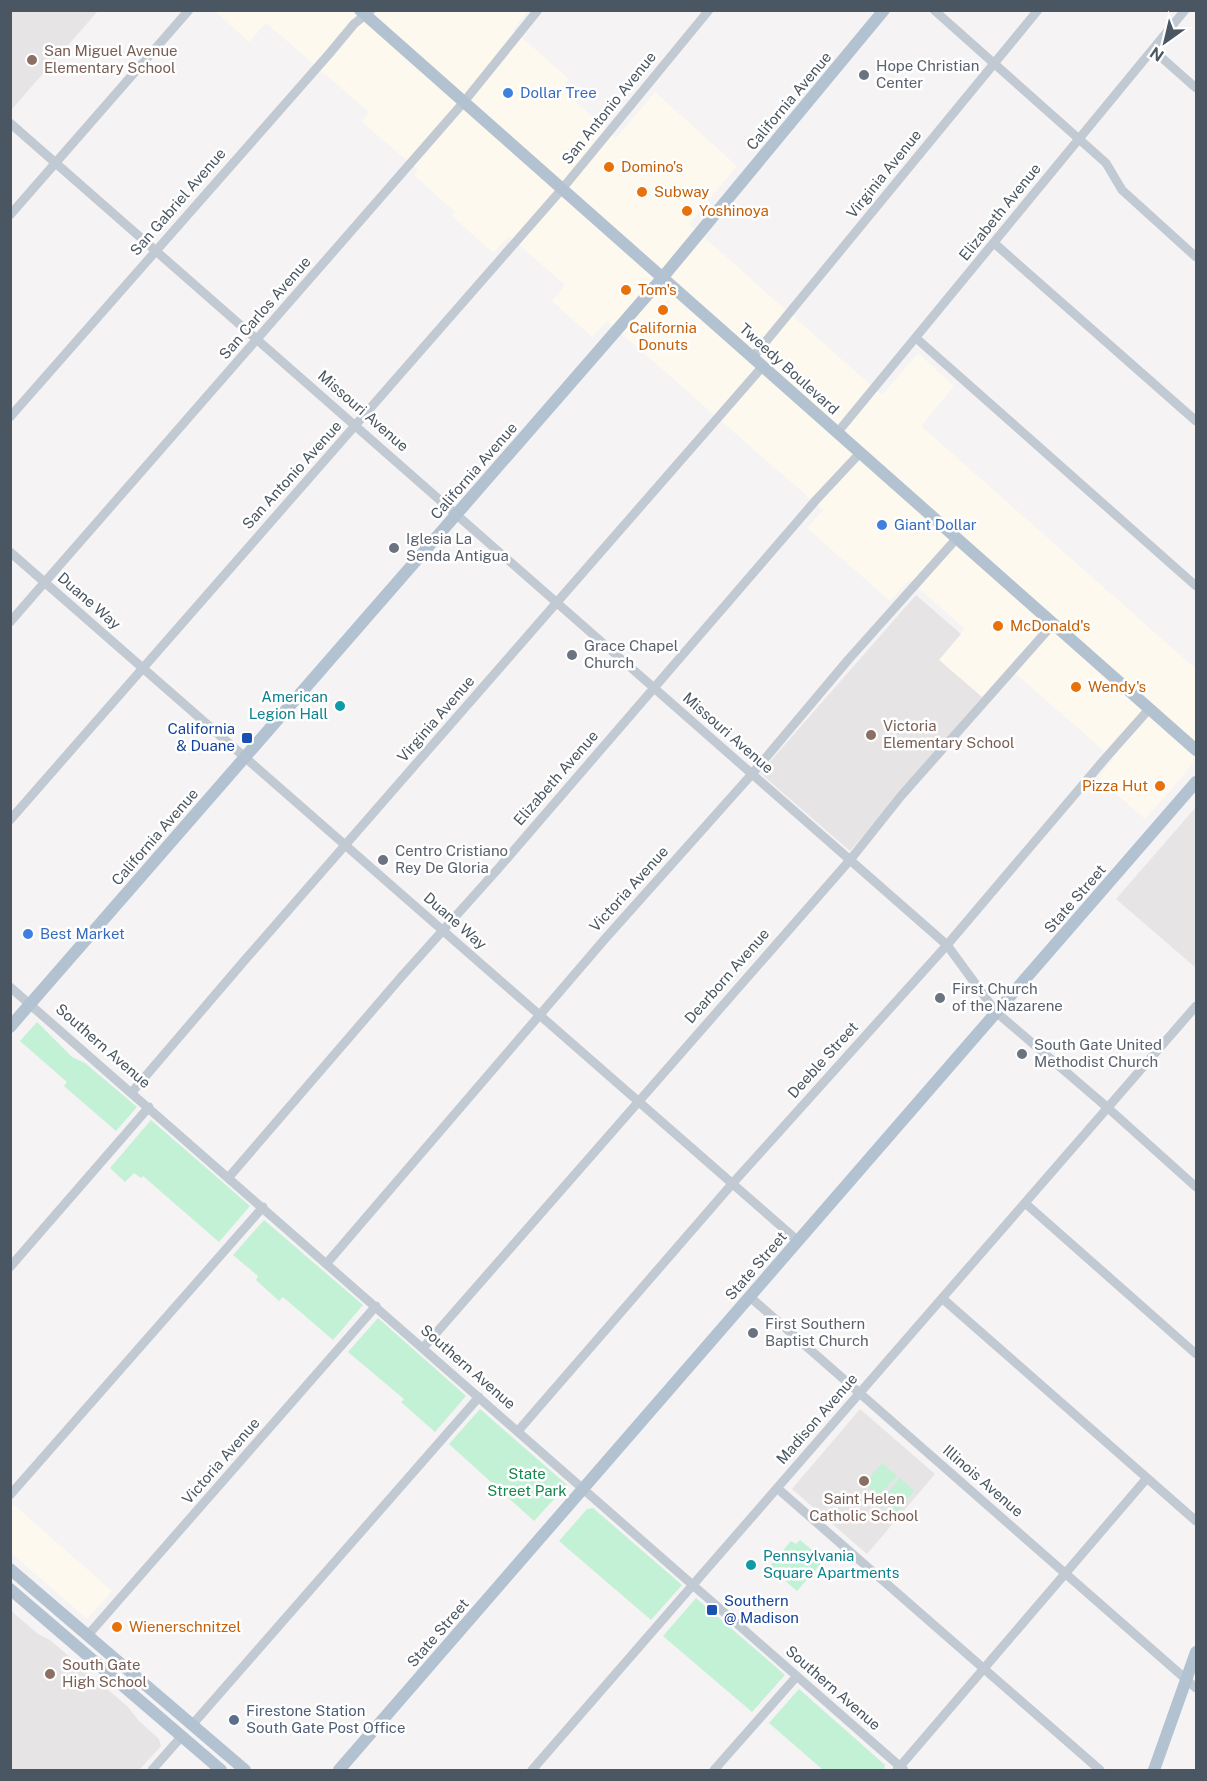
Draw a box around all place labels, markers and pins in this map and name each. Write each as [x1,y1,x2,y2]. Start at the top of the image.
place label: San Miguel Avenue Elementary School [44,42,178,76]
marker: San Miguel Avenue Elementary School [25,53,39,67]
place label: Hope Christian Center [876,57,979,91]
marker: Hope Christian Center [857,68,871,82]
place label: Dollar Tree [520,84,597,101]
marker: Dollar Tree [501,86,515,100]
place label: Domino's [621,158,683,175]
marker: Domino's [602,160,616,174]
place label: Subway [654,183,709,200]
marker: Subway [635,185,649,199]
place label: Yoshinoya [699,202,769,219]
marker: Yoshinoya [680,204,694,218]
place label: Tom's [638,281,677,298]
marker: Tom's [619,283,633,297]
marker: California Donuts [656,303,670,317]
place label: California Donuts [629,319,697,353]
place label: Giant Dollar [894,516,977,533]
marker: Giant Dollar [875,518,889,532]
place label: Iglesia La Senda Antigua [406,530,509,564]
marker: Iglesia La Senda Antigua [387,541,401,555]
place label: McDonald's [1010,617,1090,634]
marker: McDonald's [991,619,1005,633]
place label: Grace Chapel Church [584,637,678,671]
marker: Grace Chapel Church [565,648,579,662]
place label: Wendy's [1088,678,1146,695]
marker: Wendy's [1069,680,1083,694]
place label: American Legion Hall [249,688,328,722]
marker: American Legion Hall [333,699,347,713]
place label: Victoria Elementary School [883,717,1015,751]
place label: California & Duane [167,720,235,754]
marker: Victoria Elementary School [864,728,878,742]
marker: California & Duane [240,731,254,745]
place label: Pizza Hut [1082,777,1148,794]
marker: Pizza Hut [1153,779,1167,793]
place label: Centro Cristiano Rey De Gloria [395,842,508,876]
marker: Centro Cristiano Rey De Gloria [376,853,390,867]
place label: Best Market [40,925,125,942]
marker: Best Market [21,927,35,941]
place label: First Church of the Nazarene [952,980,1063,1014]
marker: First Church of the Nazarene [933,991,947,1005]
place label: South Gate United Methodist Church [1034,1036,1162,1070]
marker: South Gate United Methodist Church [1015,1047,1029,1061]
place label: First Southern Baptist Church [765,1315,869,1349]
marker: First Southern Baptist Church [746,1326,760,1340]
marker: Saint Helen Catholic School [857,1474,871,1488]
place label: Saint Helen Catholic School [809,1490,919,1524]
place label: Pennsylvania Square Apartments [763,1547,899,1581]
marker: Pennsylvania Square Apartments [744,1558,758,1572]
place label: Southern @ Madison [724,1592,799,1626]
marker: Southern @ Madison [705,1603,719,1617]
place label: Wienerschnitzel [129,1618,241,1635]
marker: Wienerschnitzel [110,1620,124,1634]
place label: South Gate High School [62,1656,147,1690]
marker: South Gate High School [43,1667,57,1681]
place label: Firestone Station South Gate Post Office [246,1702,405,1736]
marker: Firestone Station South Gate Post Office [227,1713,241,1727]

